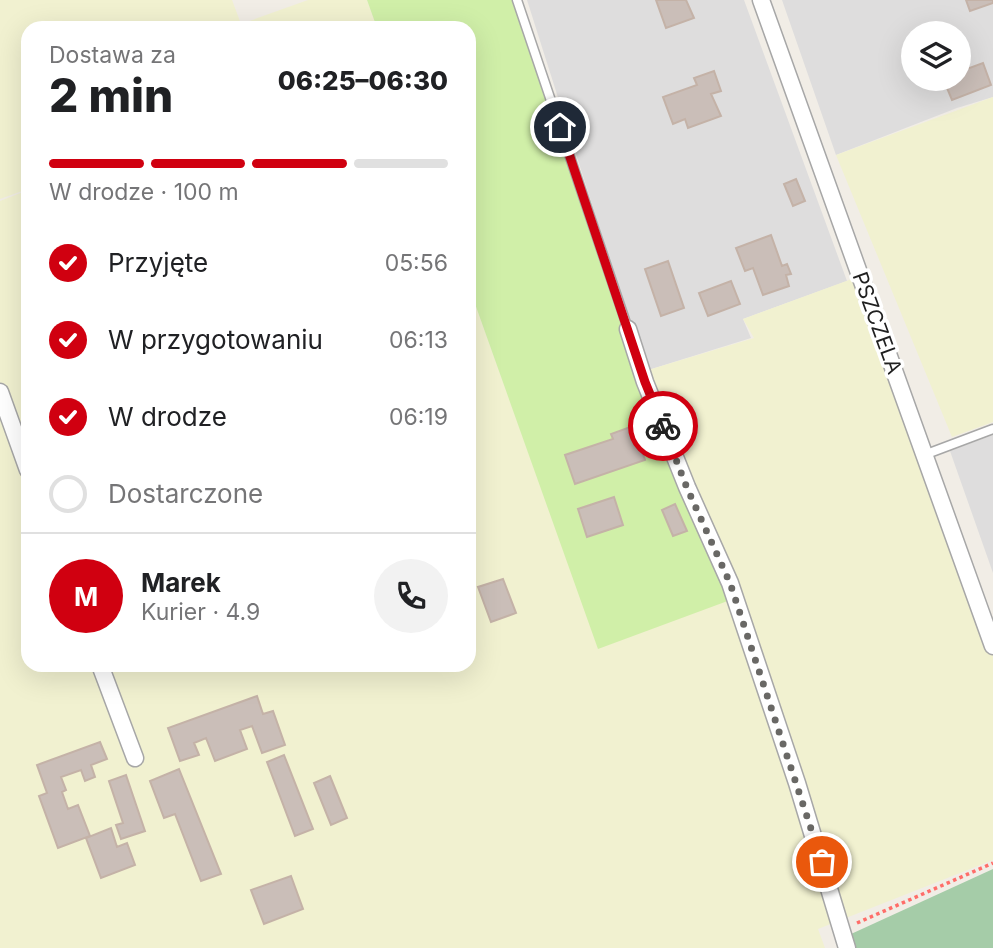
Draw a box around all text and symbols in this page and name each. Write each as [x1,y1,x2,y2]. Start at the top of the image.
map controls [901,21,971,91]
button: layers [901,21,971,91]
text: Dostawa za [49,41,176,69]
text: 06:25–06:30 [278,65,448,96]
text: 2 min [49,67,173,123]
pin [530,97,590,157]
icon: home [541,108,579,146]
text: W drodze · 100 m [49,178,239,206]
icon: check [49,244,87,282]
text: Przyjęte [108,247,208,278]
text: 05:56 [385,249,448,277]
street label: PSZCZELA [847,268,908,377]
icon: check [49,321,87,359]
text: W przygotowaniu [108,324,323,355]
text: 06:13 [389,326,448,354]
courier [628,391,698,461]
icon: check [49,398,87,436]
text: W drodze [108,401,227,432]
text: 06:19 [389,403,448,431]
icon: bike [644,407,682,445]
text: Dostarczone [108,478,263,509]
button: phone [374,559,448,633]
text: Marek [141,567,221,598]
text: M [74,581,98,612]
text: Kurier · 4.9 [141,598,260,626]
pin [792,832,852,892]
icon: bag [803,843,841,881]

